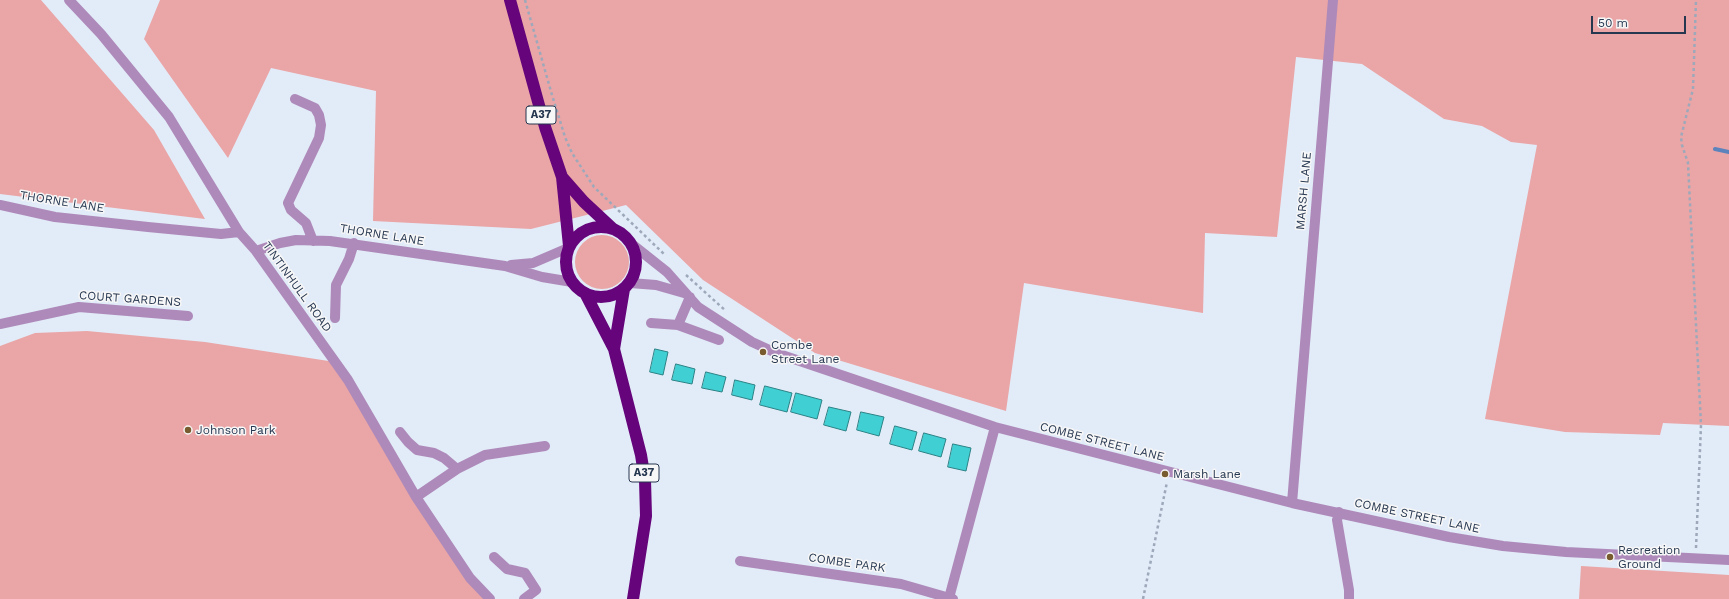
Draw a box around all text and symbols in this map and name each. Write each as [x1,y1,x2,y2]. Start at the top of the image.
scale bar [1593,8,1688,34]
text: 50 m [1598,16,1628,30]
road number: A37 [526,106,556,124]
street label: MARSH LANE [1293,151,1315,231]
street label: THORNE LANE [19,188,105,216]
street label: THORNE LANE [339,221,425,249]
street label: TINTINHULL ROAD [259,239,335,335]
street label: COURT GARDENS [79,288,181,310]
place label: Combe Street Lane [771,338,840,366]
marker: Combe Street Lane [758,347,768,357]
street label: COMBE STREET LANE [1038,420,1166,464]
place label: Johnson Park [196,423,276,437]
marker: Johnson Park [183,425,193,435]
road number: A37 [629,464,659,482]
place label: Marsh Lane [1173,467,1241,481]
marker: Marsh Lane [1160,469,1170,479]
street label: COMBE STREET LANE [1353,496,1481,536]
place label: Recreation Ground [1618,543,1680,571]
street label: COMBE PARK [808,550,886,576]
marker: Recreation Ground [1605,552,1615,562]

